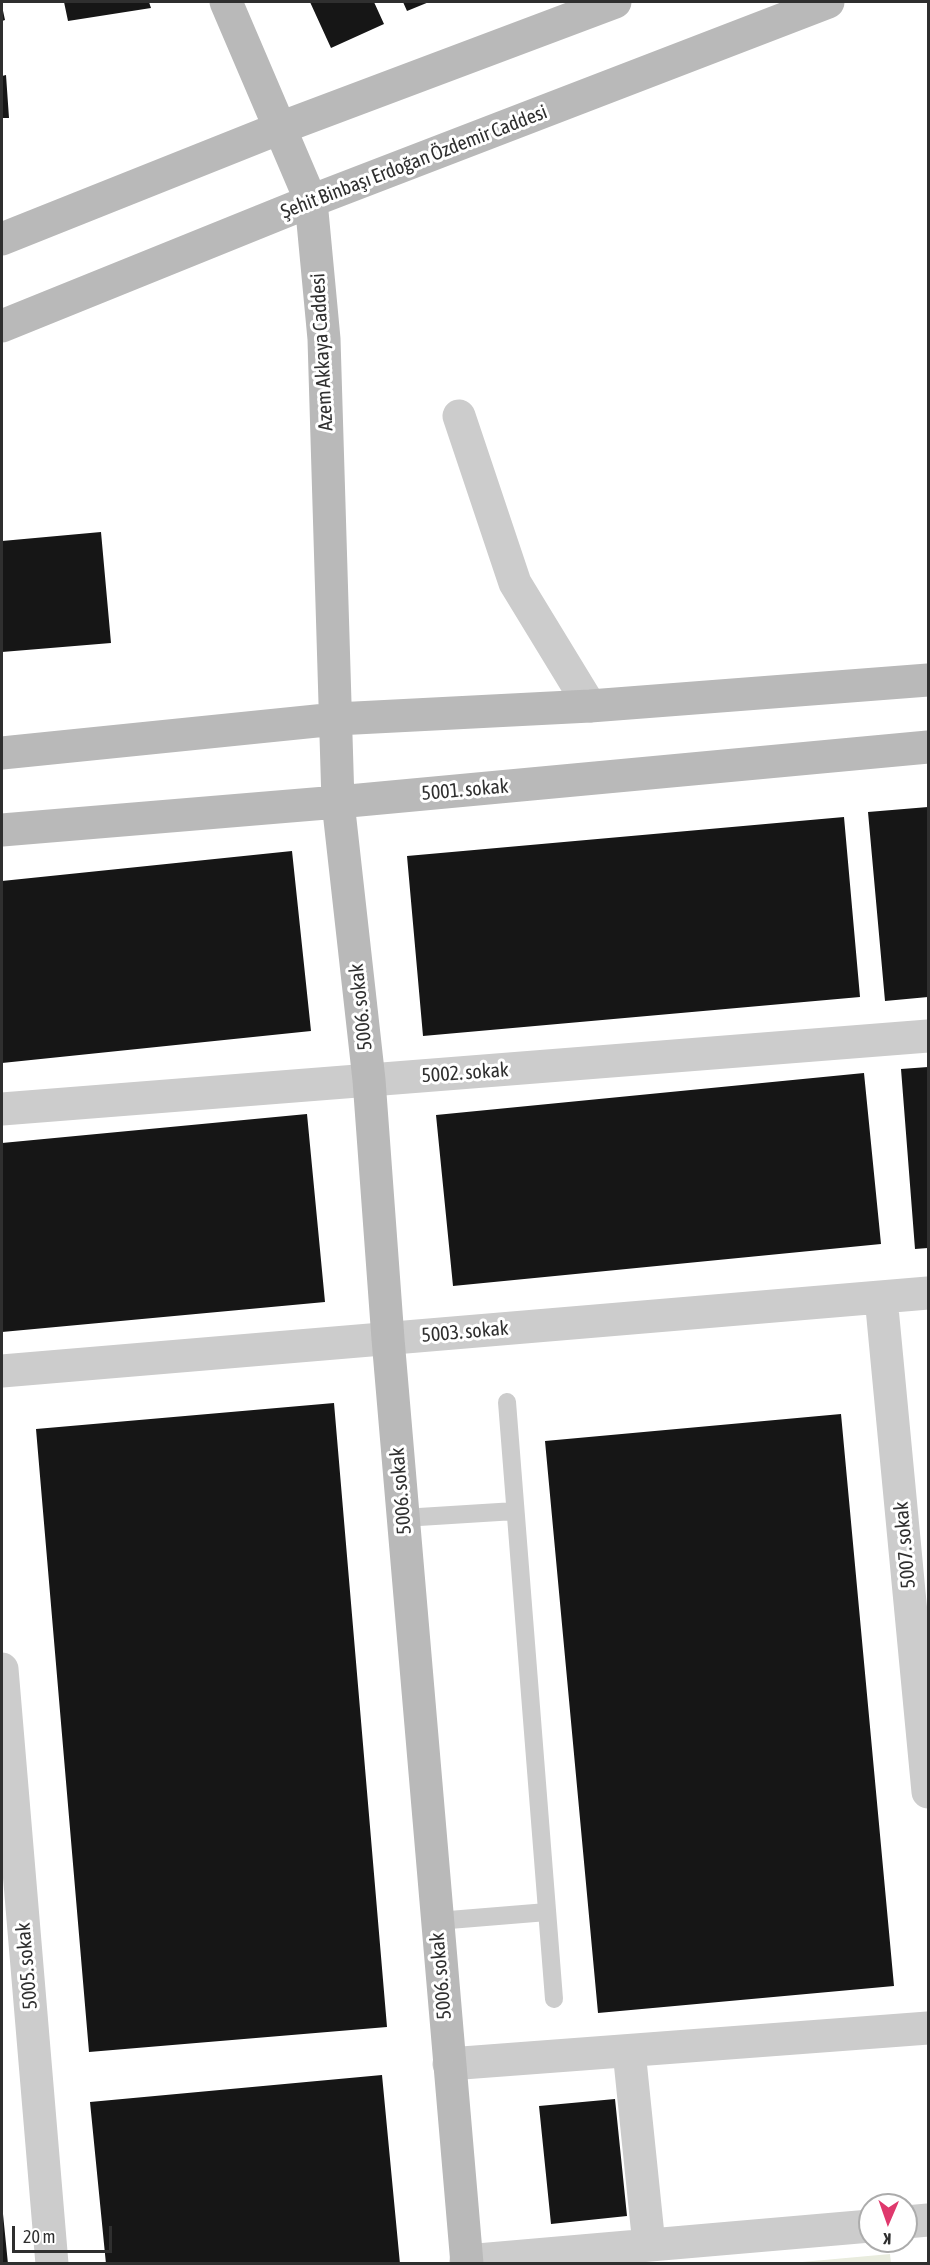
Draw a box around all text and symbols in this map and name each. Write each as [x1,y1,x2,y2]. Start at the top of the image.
street label: Şehit Binbaşı Erdoğan Özdemir Caddesi [277,100,551,224]
street label: Azem Akkaya Caddesi [306,273,338,431]
street label: 5001. sokak [420,774,510,806]
street label: 5006. sokak [345,962,377,1052]
street label: 5002. sokak [421,1058,509,1088]
street label: 5003. sokak [420,1316,510,1348]
street label: 5006. sokak [385,1446,417,1536]
street label: 5007. sokak [889,1500,921,1590]
street label: 5005. sokak [11,1921,43,2011]
street label: 5006. sokak [425,1931,457,2021]
north arrow [858,2193,918,2253]
scale bar [15,2214,116,2252]
text: 20 m [23,2226,55,2247]
text: K [883,2230,892,2248]

